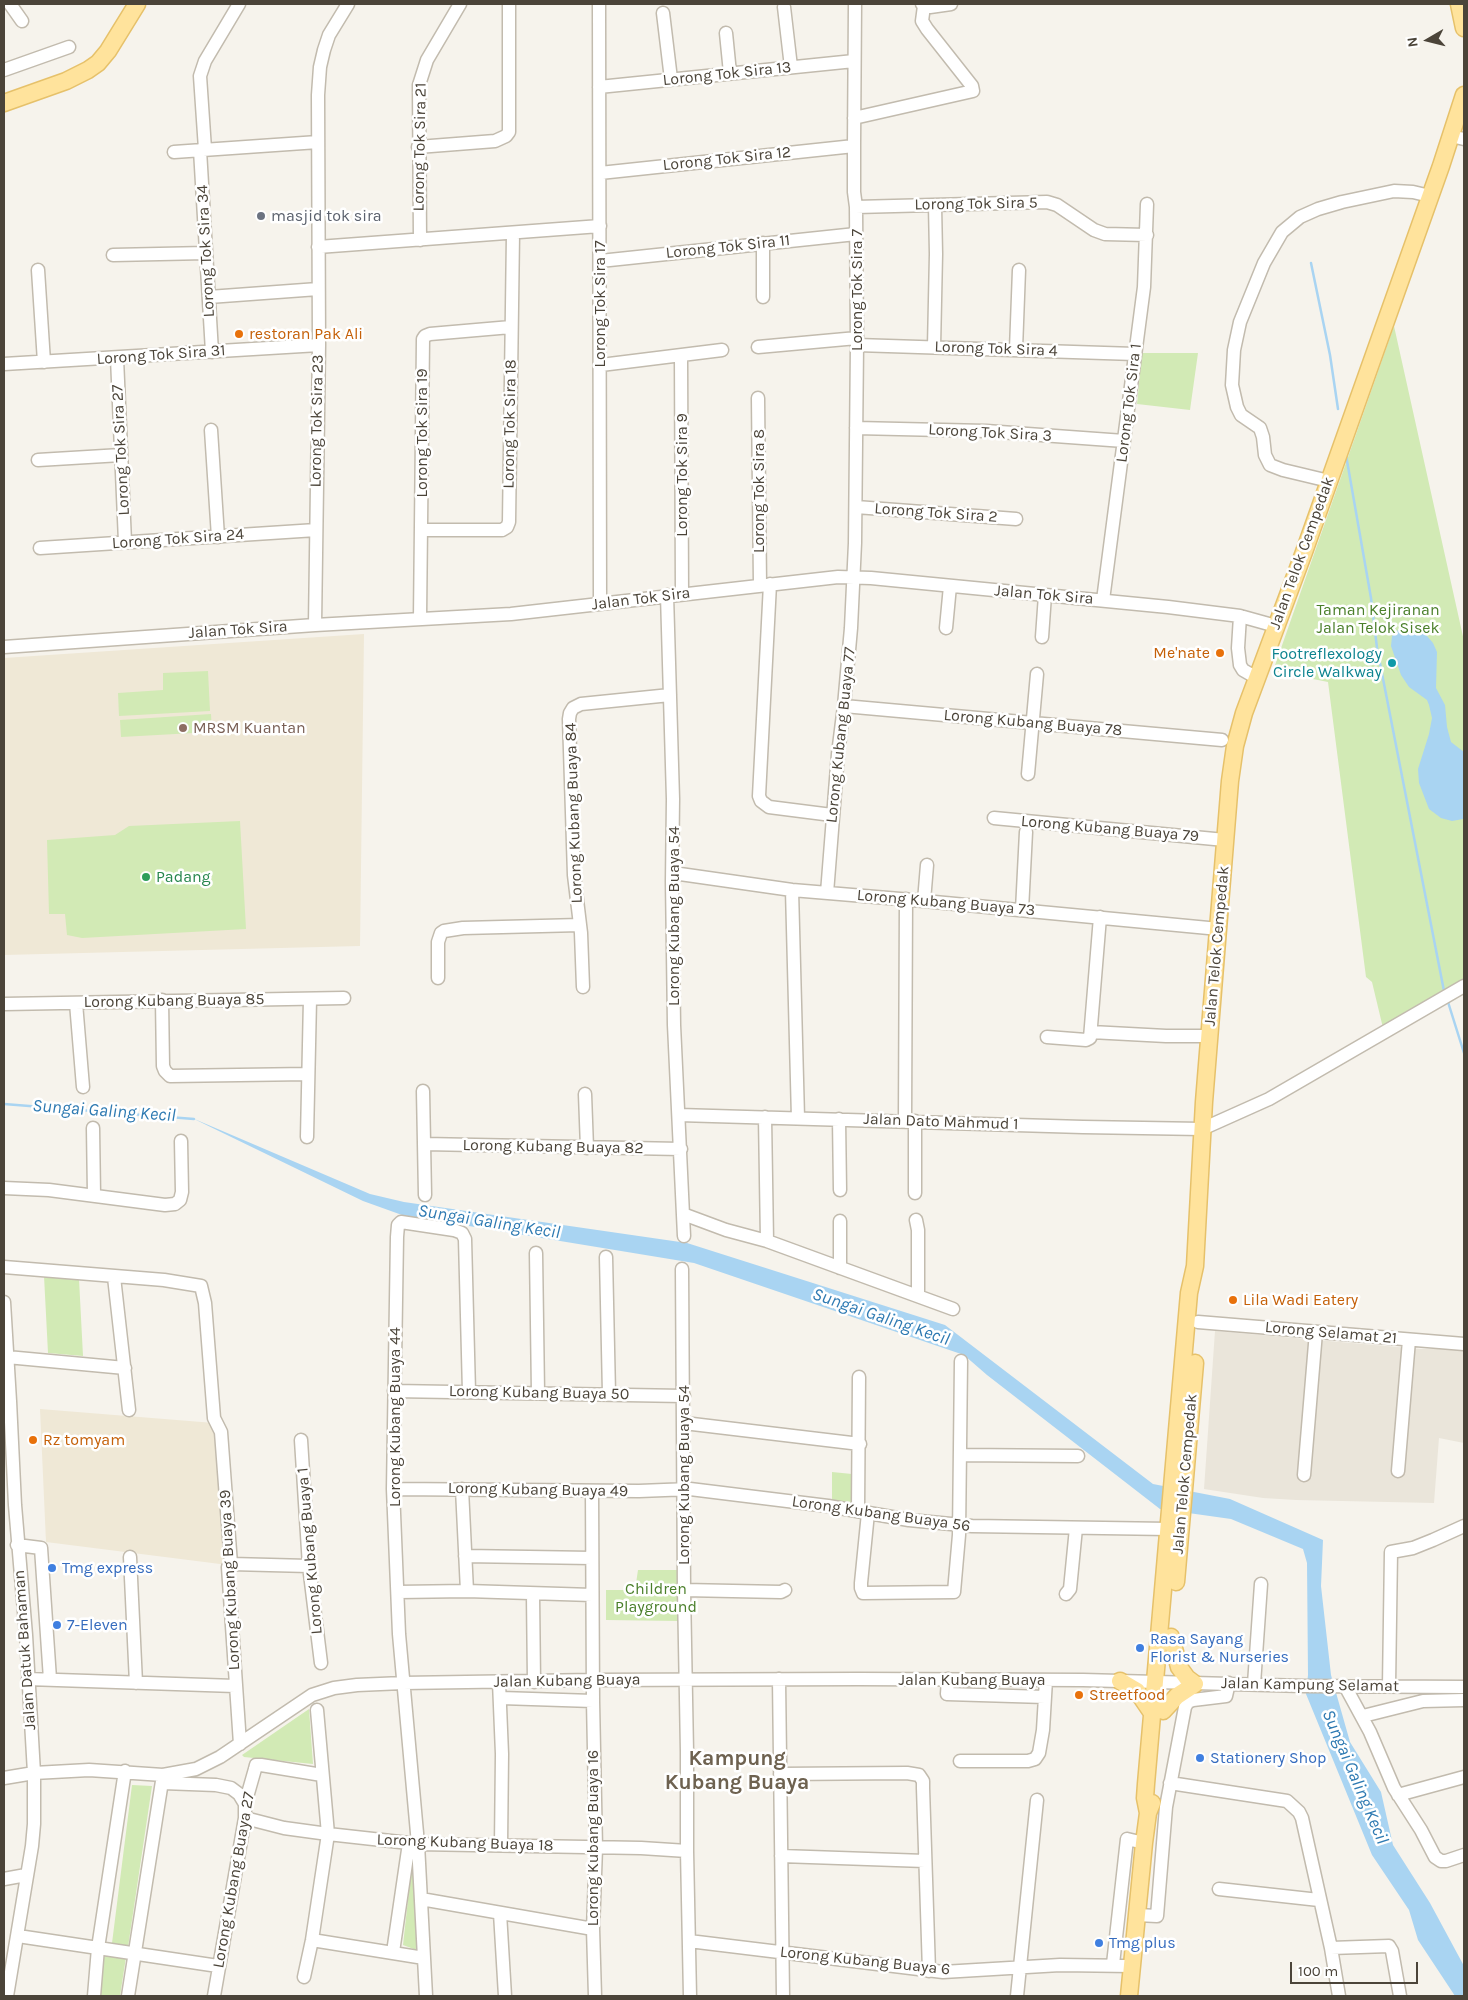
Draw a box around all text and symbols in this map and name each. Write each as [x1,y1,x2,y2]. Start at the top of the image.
north arrow [1403,15,1453,65]
text: N [1404,36,1422,48]
street label: Lorong Tok Sira 13 [662,58,792,90]
street label: Lorong Tok Sira 21 [409,82,431,212]
street label: Lorong Tok Sira 12 [662,143,792,175]
street label: Lorong Tok Sira 34 [193,184,219,318]
street label: Lorong Tok Sira 5 [914,193,1038,215]
place label: masjid tok sira [271,206,382,226]
marker: masjid tok sira [255,210,267,222]
street label: Lorong Tok Sira 7 [847,229,867,351]
street label: Lorong Tok Sira 11 [665,231,791,263]
street label: Lorong Tok Sira 17 [590,240,610,368]
place label: restoran Pak Ali [249,324,363,344]
marker: restoran Pak Ali [233,328,245,340]
street label: Lorong Tok Sira 4 [934,337,1058,361]
street label: Lorong Tok Sira 31 [96,341,226,369]
street label: Lorong Tok Sira 1 [1112,342,1146,464]
street label: Lorong Tok Sira 23 [306,354,328,488]
street label: Lorong Tok Sira 18 [499,359,521,489]
street label: Lorong Tok Sira 19 [412,369,432,497]
street label: Lorong Tok Sira 27 [108,384,134,516]
street label: Lorong Tok Sira 9 [672,413,692,537]
street label: Lorong Tok Sira 3 [928,420,1052,446]
street label: Lorong Tok Sira 8 [749,429,769,553]
street label: Jalan Telok Cempedak [1265,474,1339,632]
street label: Lorong Tok Sira 2 [874,499,998,527]
street label: Lorong Tok Sira 24 [111,525,245,553]
street label: Jalan Tok Sira [994,581,1094,609]
street label: Jalan Tok Sira [591,583,691,615]
park label: Taman Kejiranan Jalan Telok Sisek [1316,600,1440,638]
street label: Jalan Tok Sira [188,617,288,643]
place label: Me'nate [1153,643,1210,663]
place label: Footreflexology Circle Walkway [1271,644,1382,682]
street label: Lorong Kubang Buaya 77 [822,646,860,824]
marker: Me'nate [1214,647,1226,659]
marker: Footreflexology Circle Walkway [1386,657,1398,669]
street label: Lorong Kubang Buaya 78 [943,706,1123,740]
place label: MRSM Kuantan [193,718,306,738]
marker: MRSM Kuantan [177,722,189,734]
street label: Lorong Kubang Buaya 84 [561,722,587,904]
street label: Lorong Kubang Buaya 79 [1020,812,1200,846]
street label: Lorong Kubang Buaya 54 [664,826,684,1006]
street label: Jalan Telok Cempedak [1200,865,1234,1027]
place label: Padang [156,867,211,887]
marker: Padang [140,871,152,883]
street label: Lorong Kubang Buaya 73 [856,886,1036,920]
street label: Lorong Kubang Buaya 85 [83,990,265,1012]
water label: Sungai Galing Kecil [31,1095,177,1127]
street label: Jalan Dato Mahmud 1 [863,1110,1019,1134]
street label: Lorong Kubang Buaya 82 [462,1136,644,1158]
water label: Sungai Galing Kecil [416,1200,562,1244]
water label: Sungai Galing Kecil [809,1283,953,1351]
place label: Lila Wadi Eatery [1243,1290,1358,1310]
marker: Lila Wadi Eatery [1227,1294,1239,1306]
street label: Lorong Selamat 21 [1264,1318,1398,1348]
street label: Lorong Kubang Buaya 44 [385,1327,405,1507]
street label: Lorong Kubang Buaya 50 [449,1382,629,1404]
street label: Lorong Kubang Buaya 54 [674,1385,694,1565]
street label: Jalan Telok Cempedak [1168,1393,1202,1555]
place label: Rz tomyam [43,1430,125,1450]
marker: Rz tomyam [27,1434,39,1446]
street label: Lorong Kubang Buaya 1 [293,1467,327,1635]
street label: Lorong Kubang Buaya 49 [448,1479,628,1501]
street label: Lorong Kubang Buaya 39 [216,1489,244,1671]
street label: Lorong Kubang Buaya 56 [790,1492,972,1536]
place label: Tmg express [62,1558,153,1578]
marker: Tmg express [46,1562,58,1574]
street label: Jalan Datuk Bahaman [10,1569,40,1731]
park label: Children Playground [615,1579,697,1617]
place label: 7-Eleven [67,1615,128,1635]
marker: 7-Eleven [51,1619,63,1631]
place label: Rasa Sayang Florist & Nurseries [1150,1629,1289,1667]
marker: Rasa Sayang Florist & Nurseries [1134,1642,1146,1654]
street label: Jalan Kubang Buaya [493,1670,641,1692]
street label: Jalan Kubang Buaya [899,1670,1045,1690]
street label: Jalan Kampung Selamat [1221,1674,1399,1696]
place label: Streetfood [1089,1685,1165,1705]
marker: Streetfood [1073,1689,1085,1701]
water label: Sungai Galing Kecil [1317,1707,1393,1847]
district label: Kampung Kubang Buaya [665,1746,809,1796]
place label: Stationery Shop [1210,1748,1326,1768]
street label: Lorong Kubang Buaya 16 [583,1750,603,1926]
marker: Stationery Shop [1194,1752,1206,1764]
street label: Lorong Kubang Buaya 27 [209,1790,259,1970]
street label: Lorong Kubang Buaya 18 [376,1830,554,1856]
place label: Tmg plus [1109,1933,1176,1953]
marker: Tmg plus [1093,1937,1105,1949]
street label: Lorong Kubang Buaya 6 [779,1943,951,1979]
scale bar [1293,1952,1420,1984]
text: 100 m [1298,1962,1338,1980]

